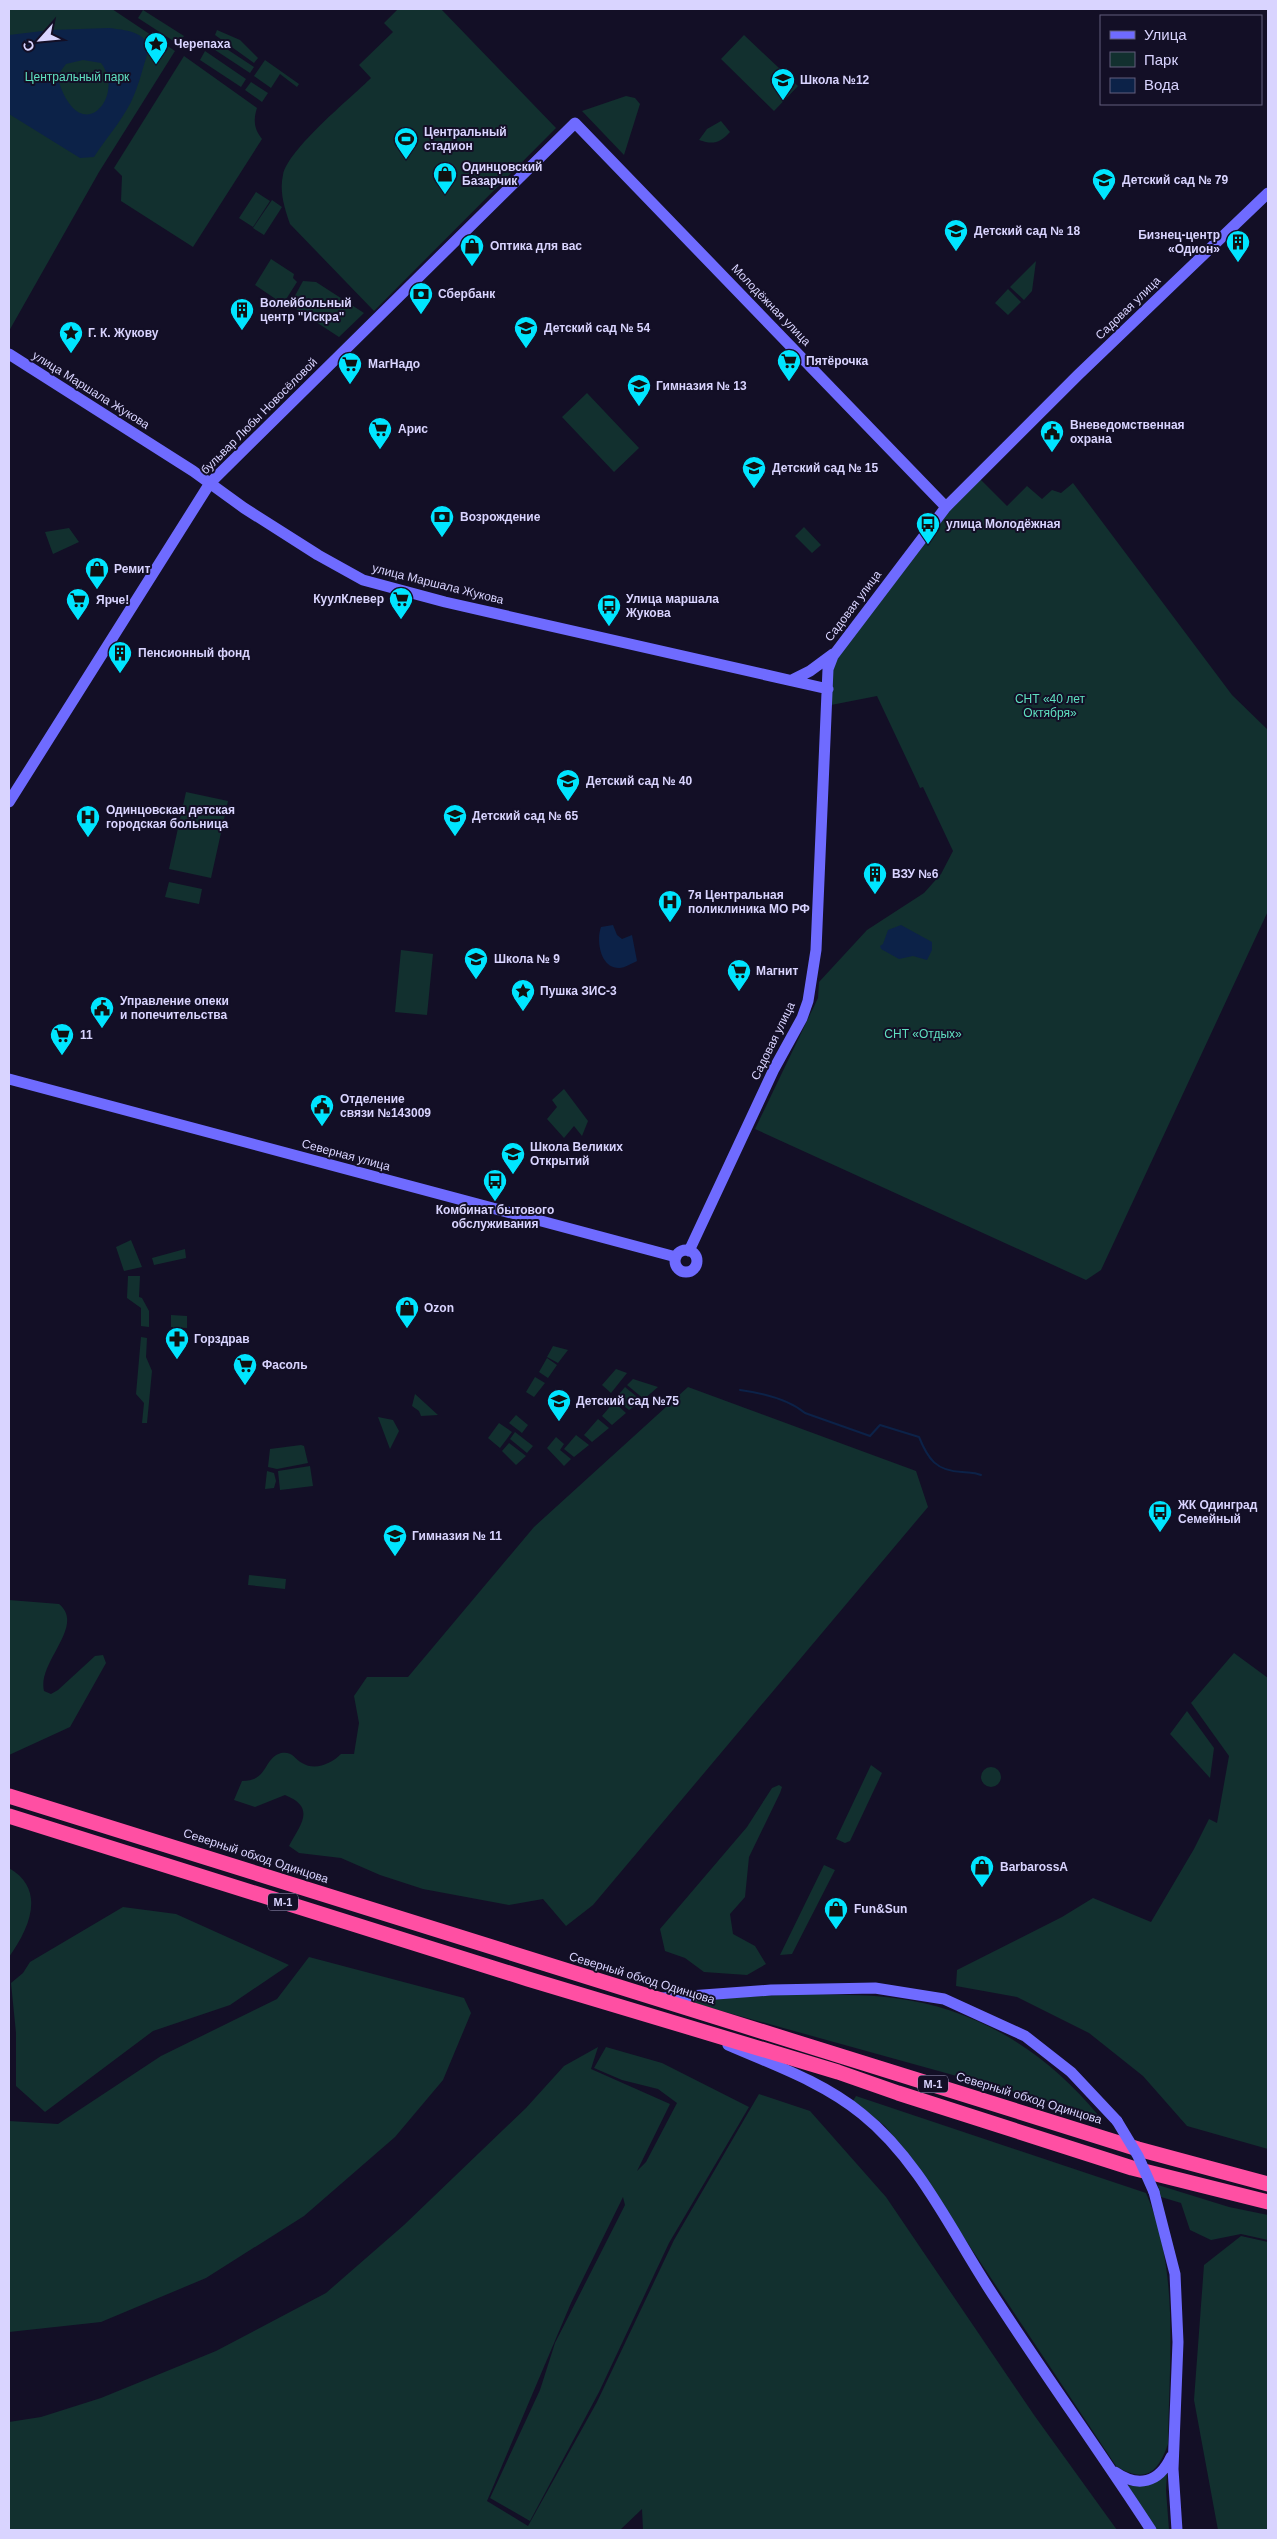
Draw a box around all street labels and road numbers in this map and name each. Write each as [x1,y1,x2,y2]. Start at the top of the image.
street label: Молодёжная улица [728,261,814,349]
street label: Садовая улица [1093,273,1164,343]
street label: улица Маршала Жукова [30,348,152,432]
street label: бульвар Любы Новосёловой [198,355,320,477]
street label: улица Маршала Жукова [371,561,506,607]
street label: Садовая улица [822,568,884,644]
street label: Садовая улица [748,999,798,1082]
street label: Северная улица [300,1136,392,1174]
street label: Северный обход Одинцова [182,1826,331,1886]
road number: М-1 [268,1894,298,1910]
street label: Северный обход Одинцова [567,1949,717,2007]
street label: Северный обход Одинцова [954,2069,1104,2127]
road number: М-1 [918,2076,948,2092]

